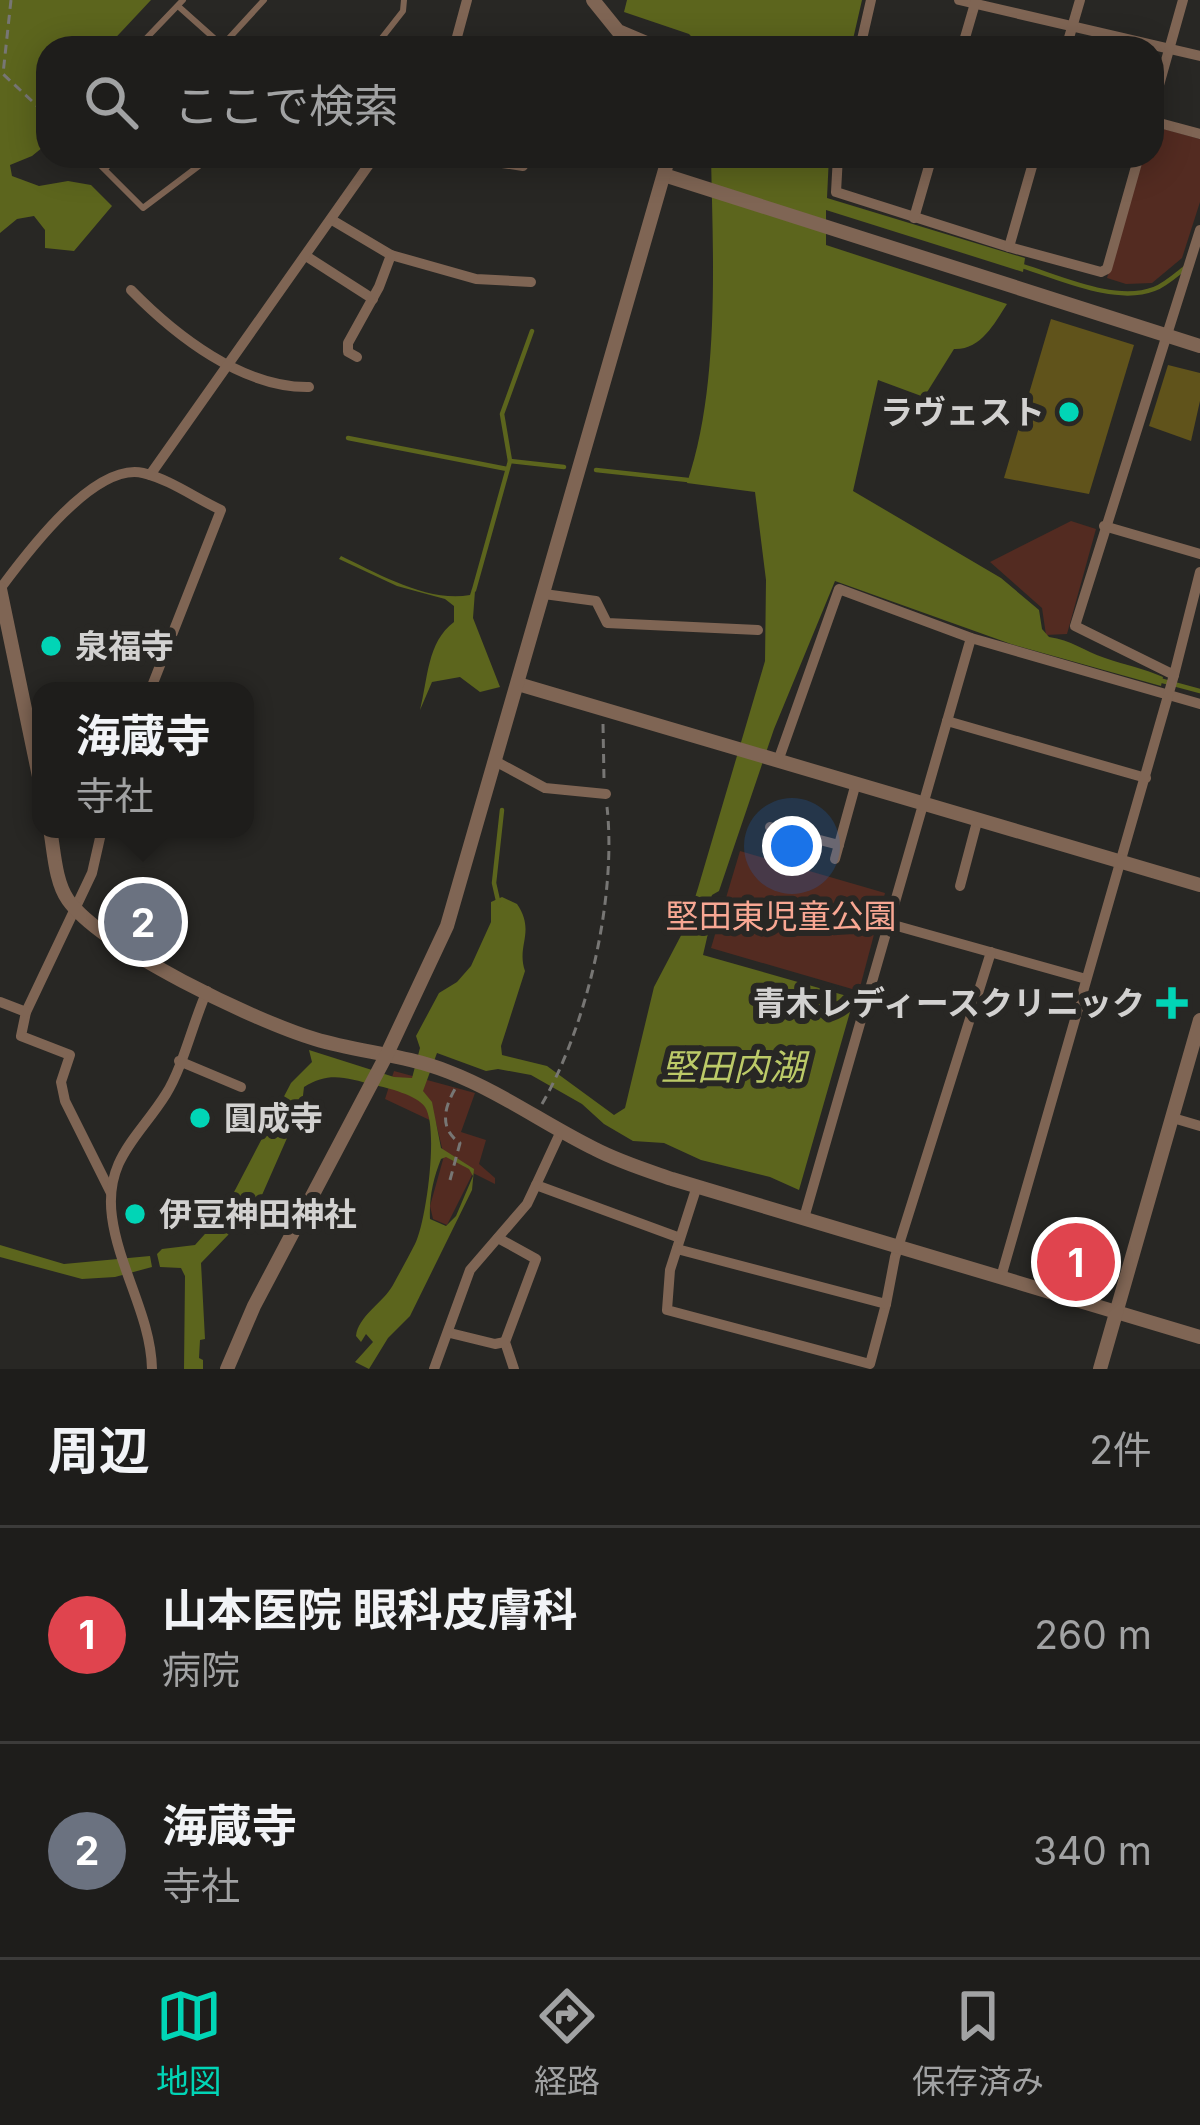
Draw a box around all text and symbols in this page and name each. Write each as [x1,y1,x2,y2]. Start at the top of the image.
search box [36,36,1164,168]
icon: search [78,69,144,135]
text: ここで検索 [174,78,399,133]
place label: ラヴェスト [880,392,1045,432]
marker: ラヴェスト [1056,399,1082,425]
place label: 泉福寺 [75,626,174,666]
marker: 泉福寺 [38,633,64,659]
popup [32,682,254,838]
text: 海蔵寺 [75,708,211,763]
text: 寺社 [75,772,154,819]
your location [762,816,822,876]
pin: 2 [104,877,182,967]
park label: 堅田東児童公園 [666,896,897,936]
place label: 青木レディースクリニック [753,983,1145,1023]
marker: 青木レディースクリニック [1156,987,1188,1019]
water label: 堅田内湖 [661,1045,810,1089]
place label: 圓成寺 [224,1098,323,1138]
marker: 圓成寺 [187,1105,213,1131]
place label: 伊豆神田神社 [159,1194,357,1234]
marker: 伊豆神田神社 [122,1201,148,1227]
pin: 1 [1037,1217,1115,1307]
text: 周辺 [48,1420,150,1481]
text: 2件 [1089,1426,1152,1473]
text: 山本医院 眼科皮膚科 [162,1582,578,1637]
text: 1 [79,1611,95,1658]
text: 260 m [1034,1611,1152,1658]
text: 病院 [162,1646,240,1693]
text: 海蔵寺 [162,1798,297,1853]
text: 2 [75,1827,99,1874]
text: 340 m [1033,1827,1152,1874]
text: 寺社 [162,1862,240,1909]
tab: 地図 [156,1983,222,2103]
tab: 経路 [534,1983,600,2103]
tab: 保存済み [912,1983,1044,2103]

